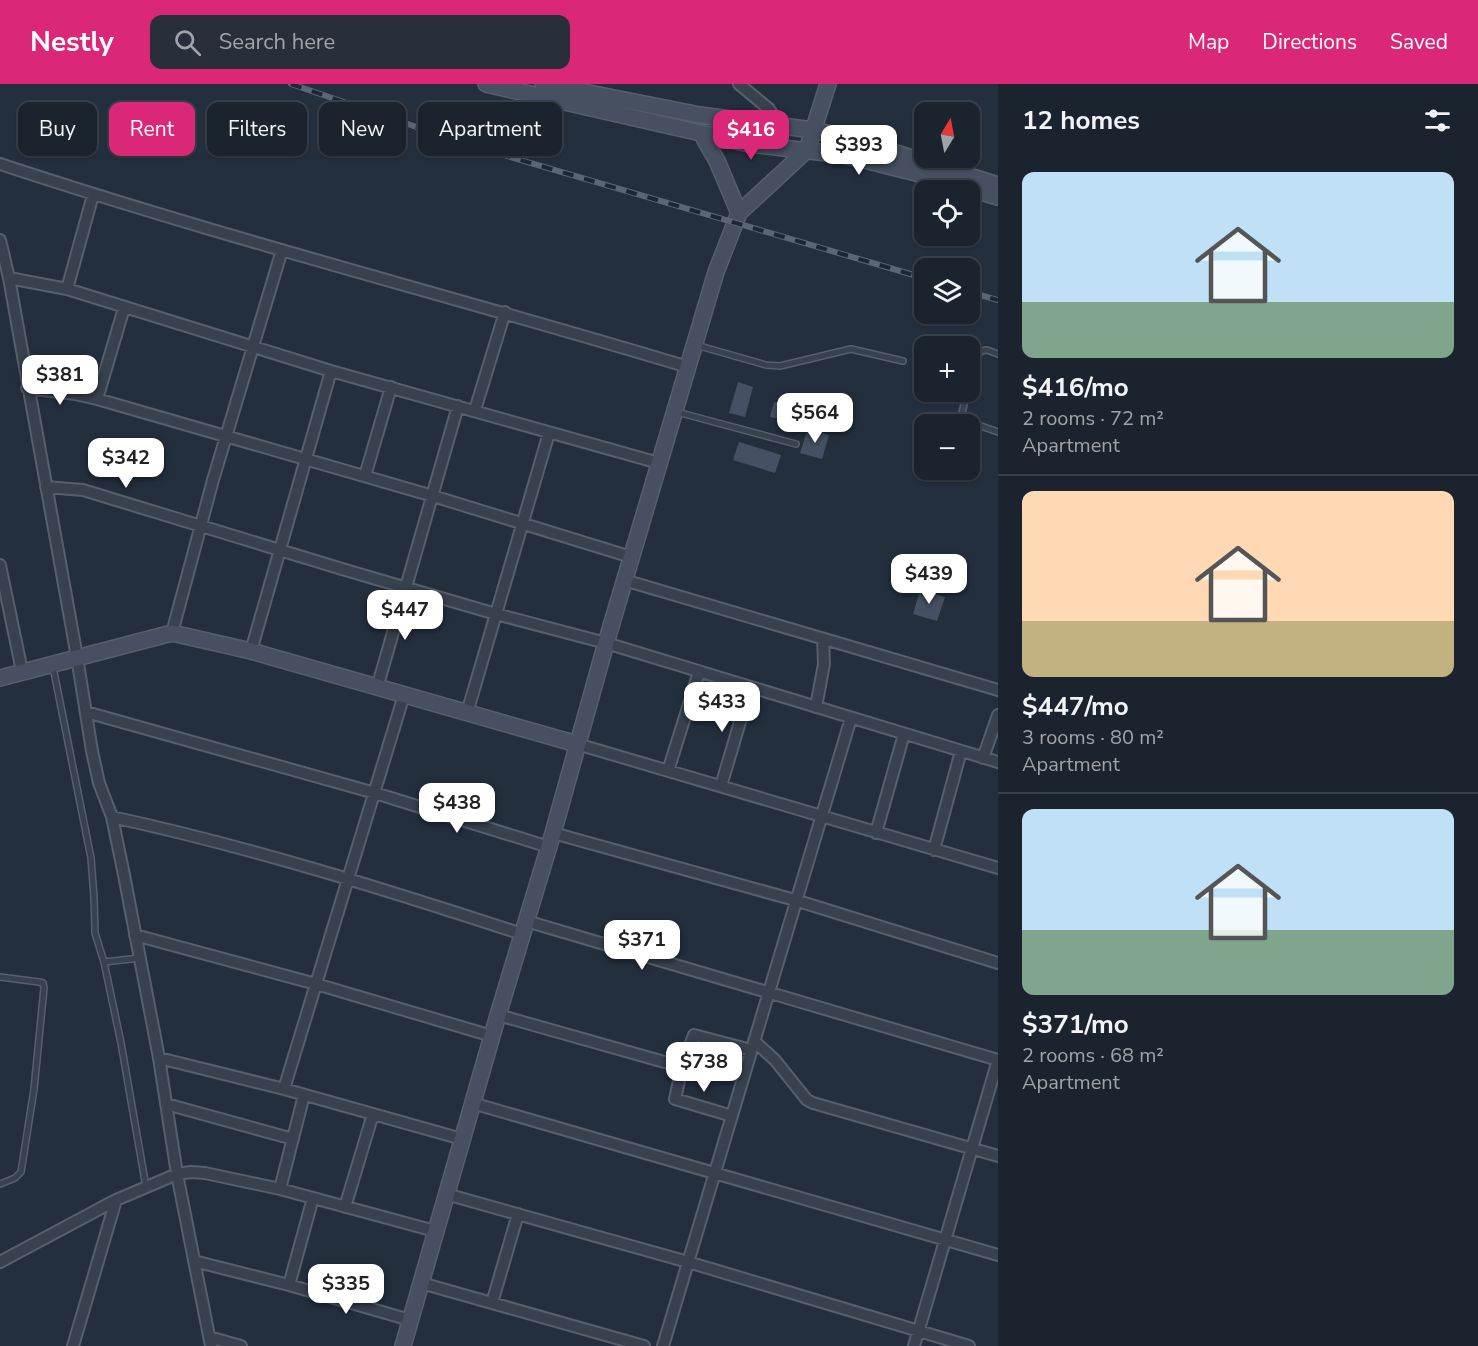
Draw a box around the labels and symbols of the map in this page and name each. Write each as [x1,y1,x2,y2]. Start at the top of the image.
north arrow [914,102,980,168]
pin: $416 [715,110,787,161]
pin: $393 [823,125,895,176]
pin: $381 [24,355,96,406]
pin: $564 [779,393,851,444]
pin: $342 [90,438,162,489]
pin: $439 [893,554,965,605]
pin: $447 [369,590,441,641]
pin: $433 [686,682,758,733]
pin: $438 [421,783,493,834]
pin: $371 [606,920,678,971]
pin: $738 [668,1042,740,1093]
pin: $335 [310,1264,382,1315]

